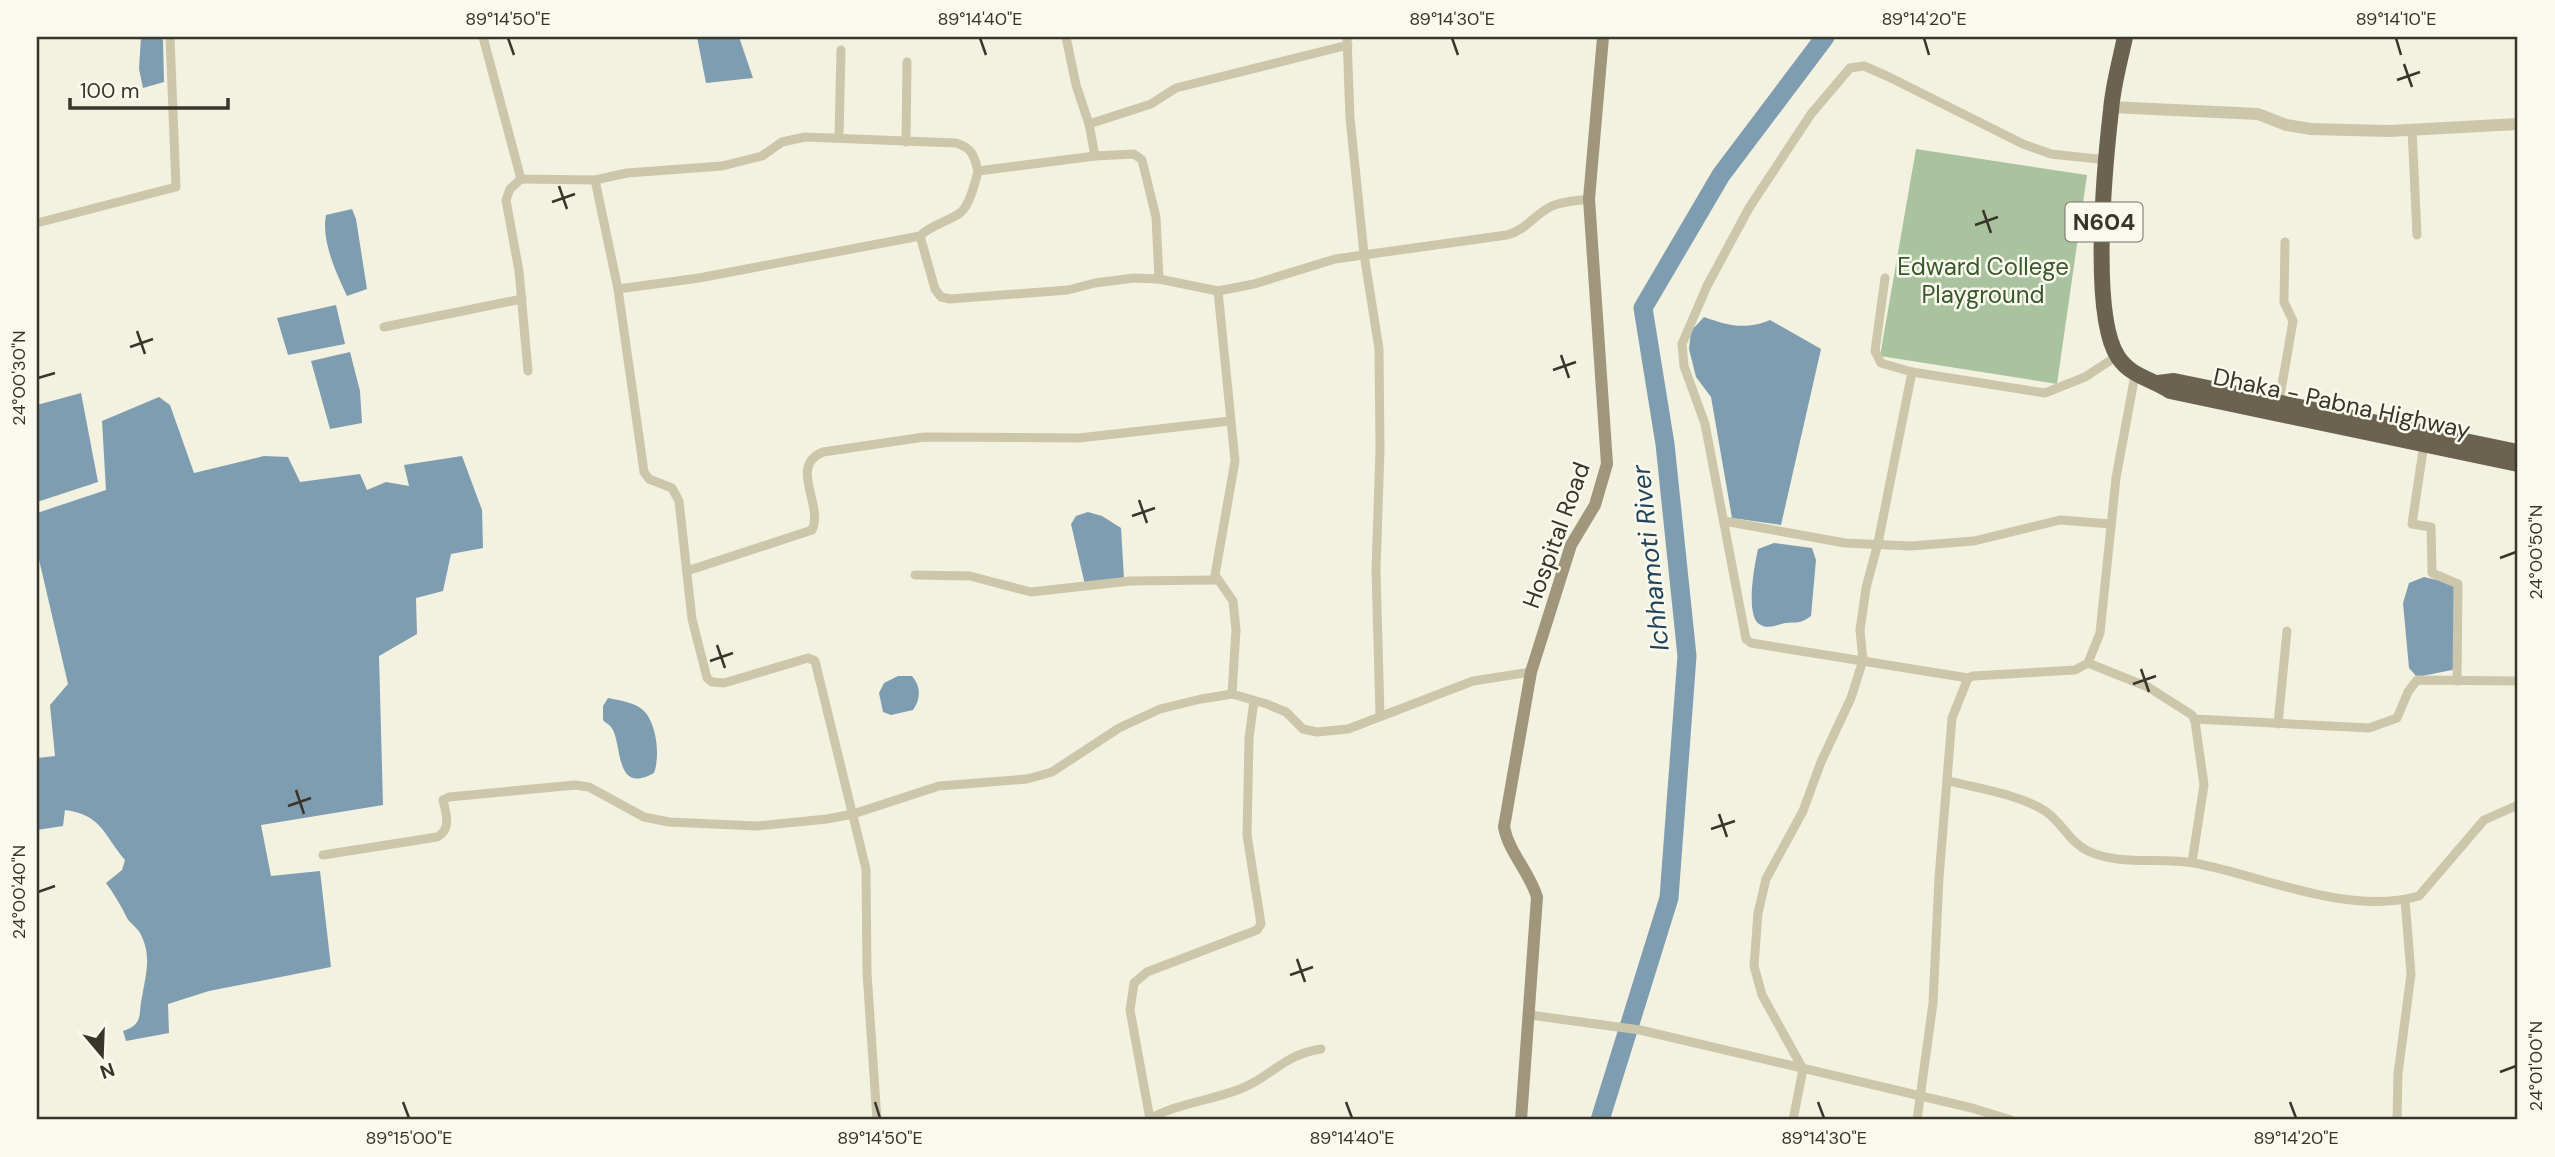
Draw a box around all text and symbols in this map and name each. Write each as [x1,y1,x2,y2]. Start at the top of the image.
text: 89°14'50"E [465,7,551,31]
text: 89°14'40"E [938,7,1023,31]
text: 89°14'30"E [1409,7,1495,31]
text: 89°14'20"E [1881,7,1967,31]
text: 89°14'10"E [2356,7,2436,31]
scale bar [70,66,228,110]
text: 100 m [80,77,140,105]
road number: N604 [2066,202,2142,242]
park label: Edward College Playground [1897,251,2069,310]
text: 24°00'30"N [7,330,31,426]
street label: Dhaka - Pabna Highway [2211,361,2473,445]
street label: Hospital Road [1515,458,1597,612]
water label: Ichhamoti River [1623,462,1677,653]
text: 24°00'50"N [2524,504,2548,600]
text: 24°00'40"N [7,845,31,939]
north arrow [66,1020,136,1090]
text: 24°01'00"N [2524,1021,2548,1111]
text: N [97,1057,118,1085]
text: 89°15'00"E [365,1126,453,1150]
text: 89°14'50"E [837,1126,923,1150]
text: 89°14'40"E [1310,1126,1395,1150]
text: 89°14'30"E [1781,1126,1867,1150]
text: 89°14'20"E [2253,1126,2339,1150]

